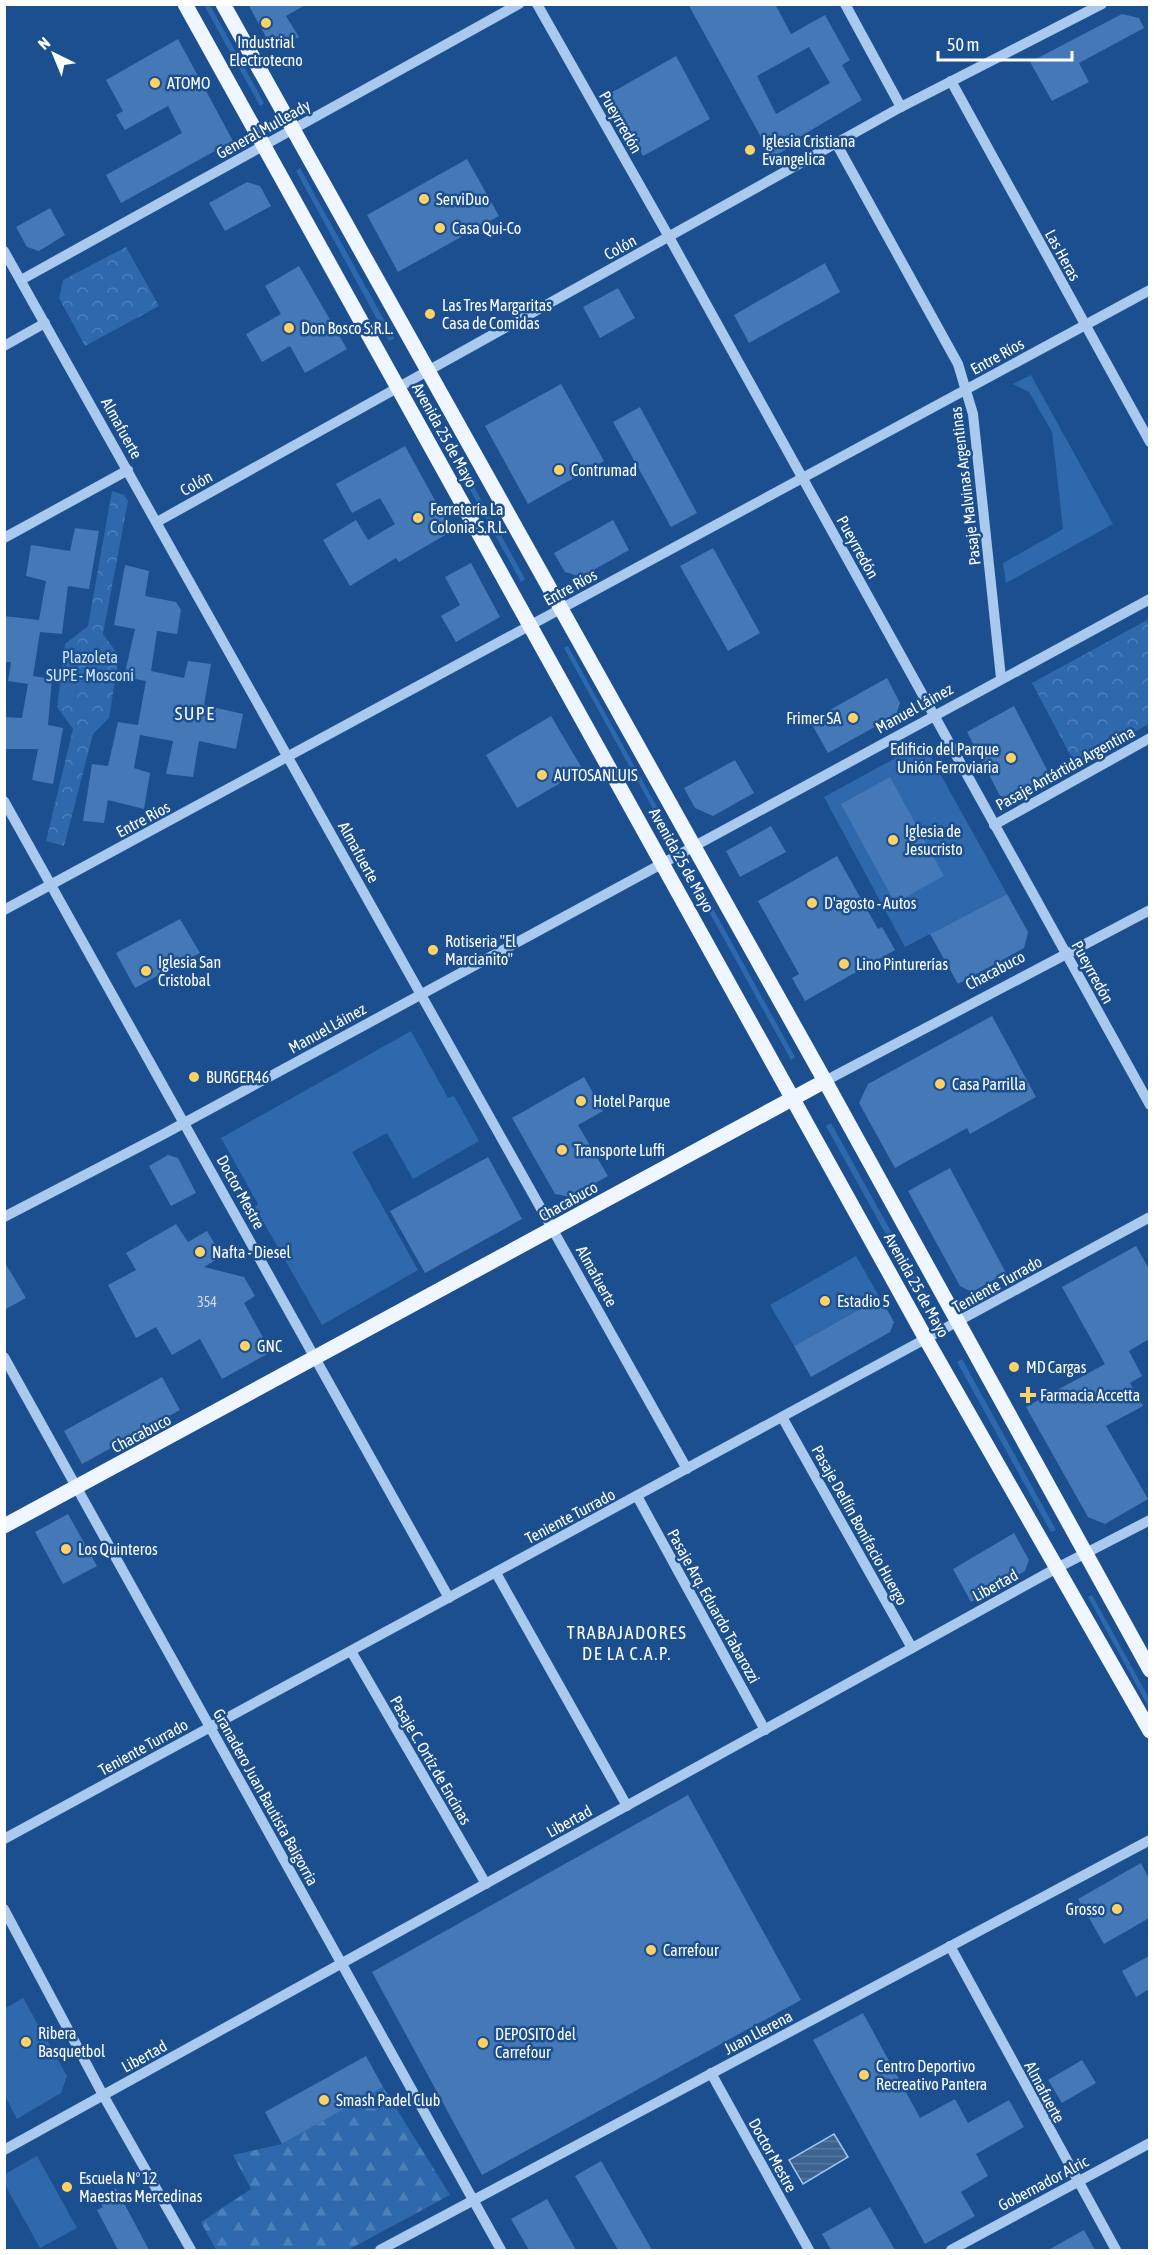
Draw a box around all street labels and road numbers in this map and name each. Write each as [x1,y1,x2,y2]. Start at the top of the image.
street label: Pueyrredón [595,88,646,157]
street label: General Mulleady [213,96,314,163]
street label: Las Heras [1042,226,1084,284]
street label: Colón [601,231,639,263]
street label: Entre Ríos [967,334,1027,378]
street label: Avenida 25 de Mayo [408,380,481,491]
street label: Almafuerte [98,394,146,462]
street label: Pasaje Malvinas Argentinas [946,405,985,566]
street label: Colón [177,467,215,499]
street label: Pueyrredón [833,513,883,582]
street label: Entre Ríos [540,565,600,609]
street label: Manuel Láinez [872,679,956,737]
street label: Pasaje Antártida Argentina [992,722,1138,815]
street label: Entre Ríos [113,797,173,841]
street label: Avenida 25 de Mayo [645,805,718,916]
street label: Almafuerte [335,818,383,886]
street label: Pueyrredón [1068,938,1118,1007]
street label: Chacabuco [962,947,1028,993]
street label: Manuel Láinez [285,999,369,1057]
street label: Doctor Mestre [213,1152,269,1232]
street label: Chacabuco [535,1177,601,1225]
street label: Avenida 25 de Mayo [880,1230,953,1341]
street label: Almafuerte [573,1242,621,1310]
street label: Teniente Turrado [949,1252,1045,1316]
street label: Chacabuco [108,1410,174,1456]
street label: Pasaje Delfín Bonifacio Huergo [808,1442,912,1609]
street label: Teniente Turrado [522,1485,618,1547]
street label: Pasaje Arq. Eduardo Tabarozzi [663,1526,764,1687]
street label: Libertad [969,1565,1021,1605]
street label: Pasaje C. Ortíz de Encínas [386,1692,475,1828]
street label: Granadero Juan Bautista Baigorria [209,1705,322,1889]
street label: Teniente Turrado [95,1715,191,1779]
street label: Libertad [543,1801,595,1841]
street label: Juan Llerena [721,2006,795,2058]
street label: Libertad [118,2036,170,2076]
street label: Almafuerte [1021,2058,1069,2126]
street label: Doctor Mestre [745,2115,801,2195]
street label: Gobernador Alric [995,2152,1091,2214]

